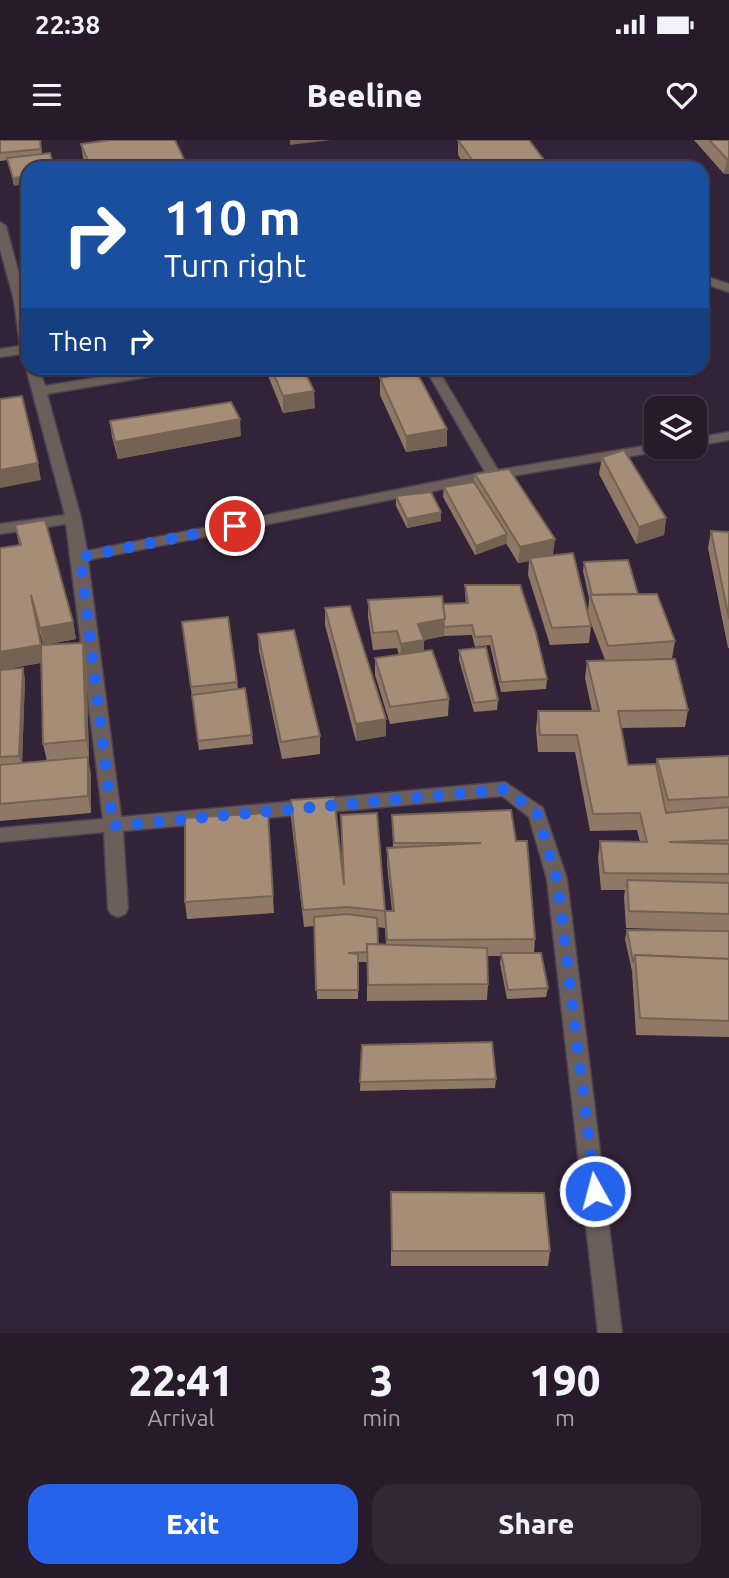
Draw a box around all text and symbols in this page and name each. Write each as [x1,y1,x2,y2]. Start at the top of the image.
text: 22:38 [35,10,100,39]
icon: menu [28,76,66,114]
icon: heart [663,76,701,114]
text: Beeline [307,77,422,113]
icon: right [49,189,140,280]
text: 110 m [164,189,301,244]
text: Turn right [164,247,306,283]
icon: right [122,322,160,360]
text: Then [49,327,108,356]
map controls [644,396,707,459]
button: layers [644,396,707,459]
pin [205,496,265,556]
icon: arrive [216,507,254,545]
position arrow [558,1154,632,1228]
text: 22:41 [129,1357,234,1404]
text: 3 [370,1357,393,1404]
text: 190 [529,1357,600,1404]
text: Arrival [148,1405,215,1430]
text: min [362,1405,401,1430]
text: m [555,1405,575,1430]
button: Exit [28,1484,358,1564]
button: Share [372,1484,701,1564]

